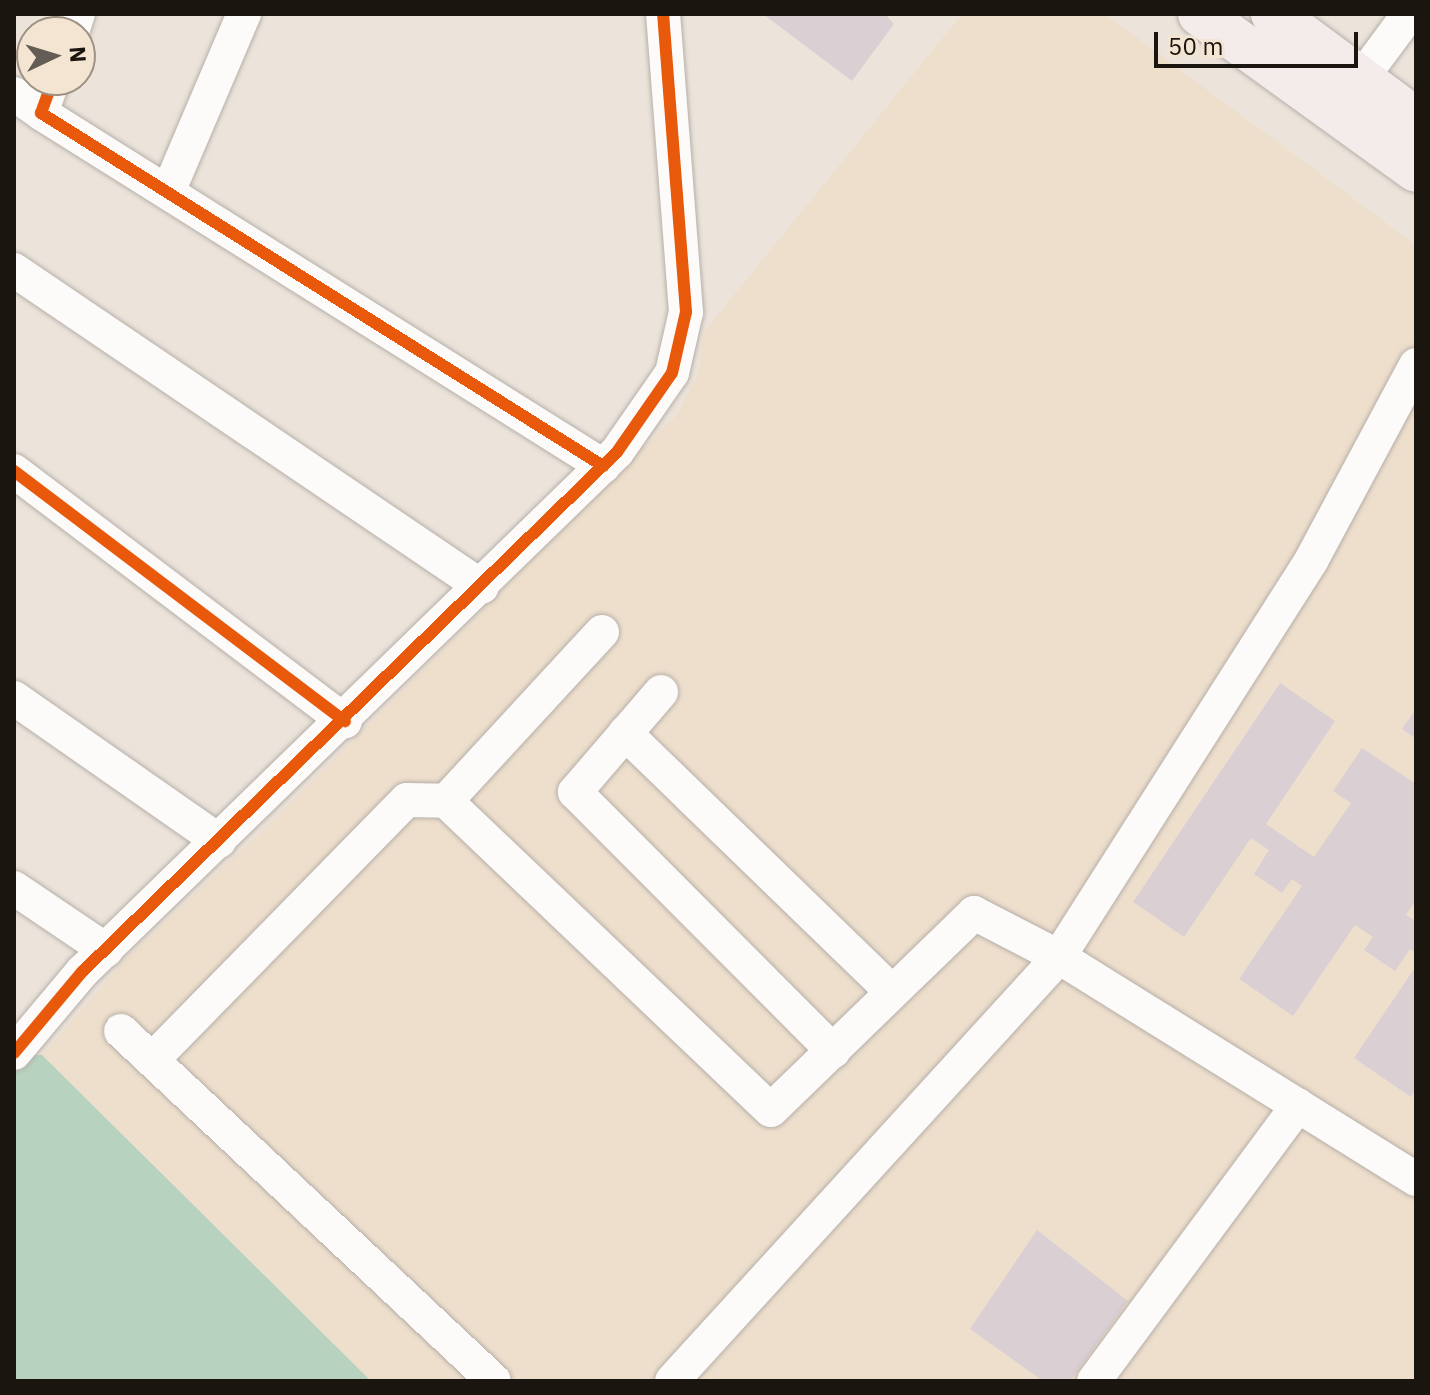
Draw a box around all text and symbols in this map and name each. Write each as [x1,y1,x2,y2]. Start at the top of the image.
north arrow [16,16,96,96]
scale bar [1158,16,1362,66]
text: 50 m [1168,30,1223,62]
text: N [63,45,93,63]

